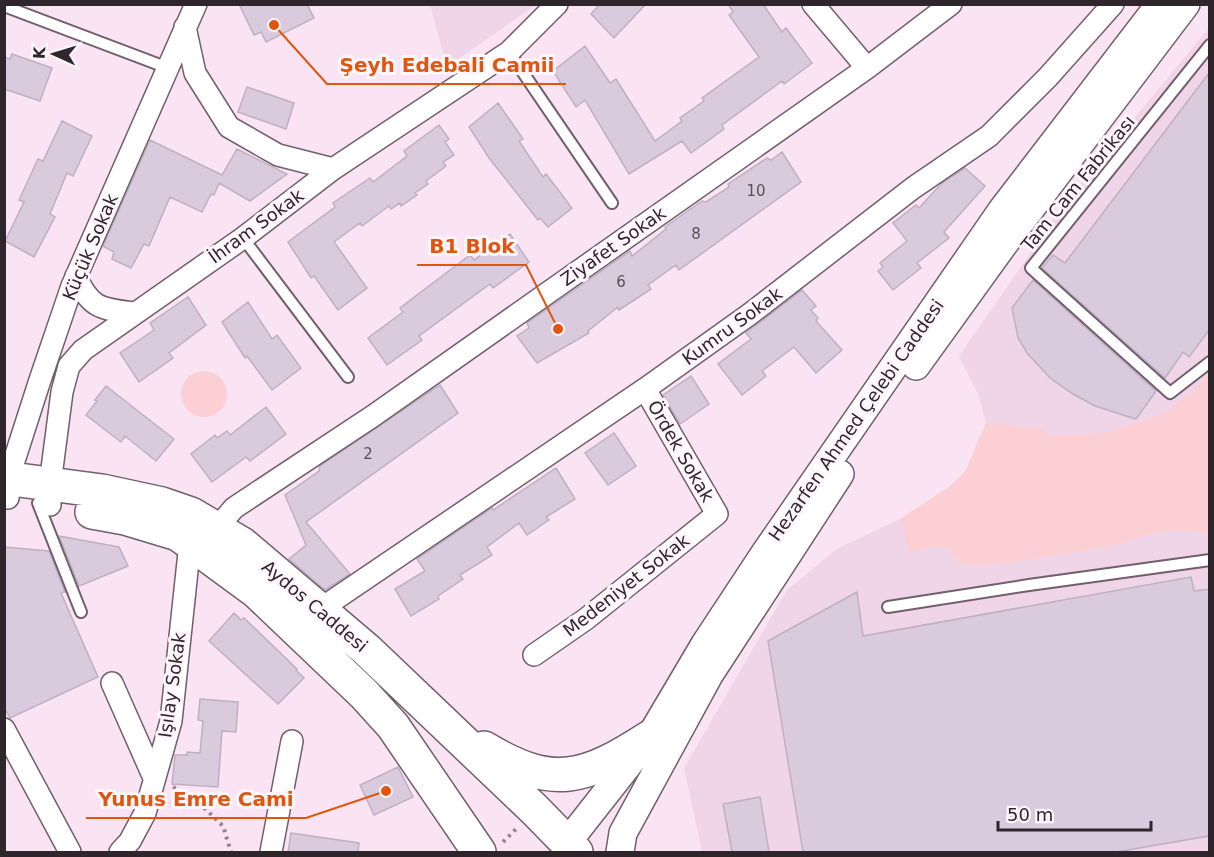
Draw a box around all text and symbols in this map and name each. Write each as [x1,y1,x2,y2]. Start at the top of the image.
north arrow [24,24,84,84]
text: K [30,46,49,60]
callout: Şeyh Edebali Camii [327,46,566,84]
text: Şeyh Edebali Camii [340,53,554,77]
street label: Tam Cam Fabrikası [1016,111,1139,256]
house number: 10 [746,182,766,200]
street label: İhram Sokak [204,184,308,268]
street label: Küçük Sokak [58,190,122,303]
street label: Ziyafet Sokak [557,202,670,290]
house number: 8 [691,225,701,243]
callout: B1 Blok [417,227,526,265]
text: B1 Blok [429,234,515,258]
house number: 6 [616,273,626,291]
street label: Kumru Sokak [678,282,787,369]
street label: Hezarfen Ahmed Çelebi Caddesi [764,295,948,545]
street label: Ördek Sokak [643,396,719,506]
house number: 2 [363,445,373,463]
street label: Medeniyet Sokak [559,529,694,641]
street label: Aydos Caddesi [258,556,372,656]
street label: Işılay Sokak [154,630,190,739]
callout: Yunus Emre Cami [86,780,306,818]
text: Yunus Emre Cami [97,787,294,811]
scale bar [998,794,1151,832]
text: 50 m [1007,804,1053,825]

